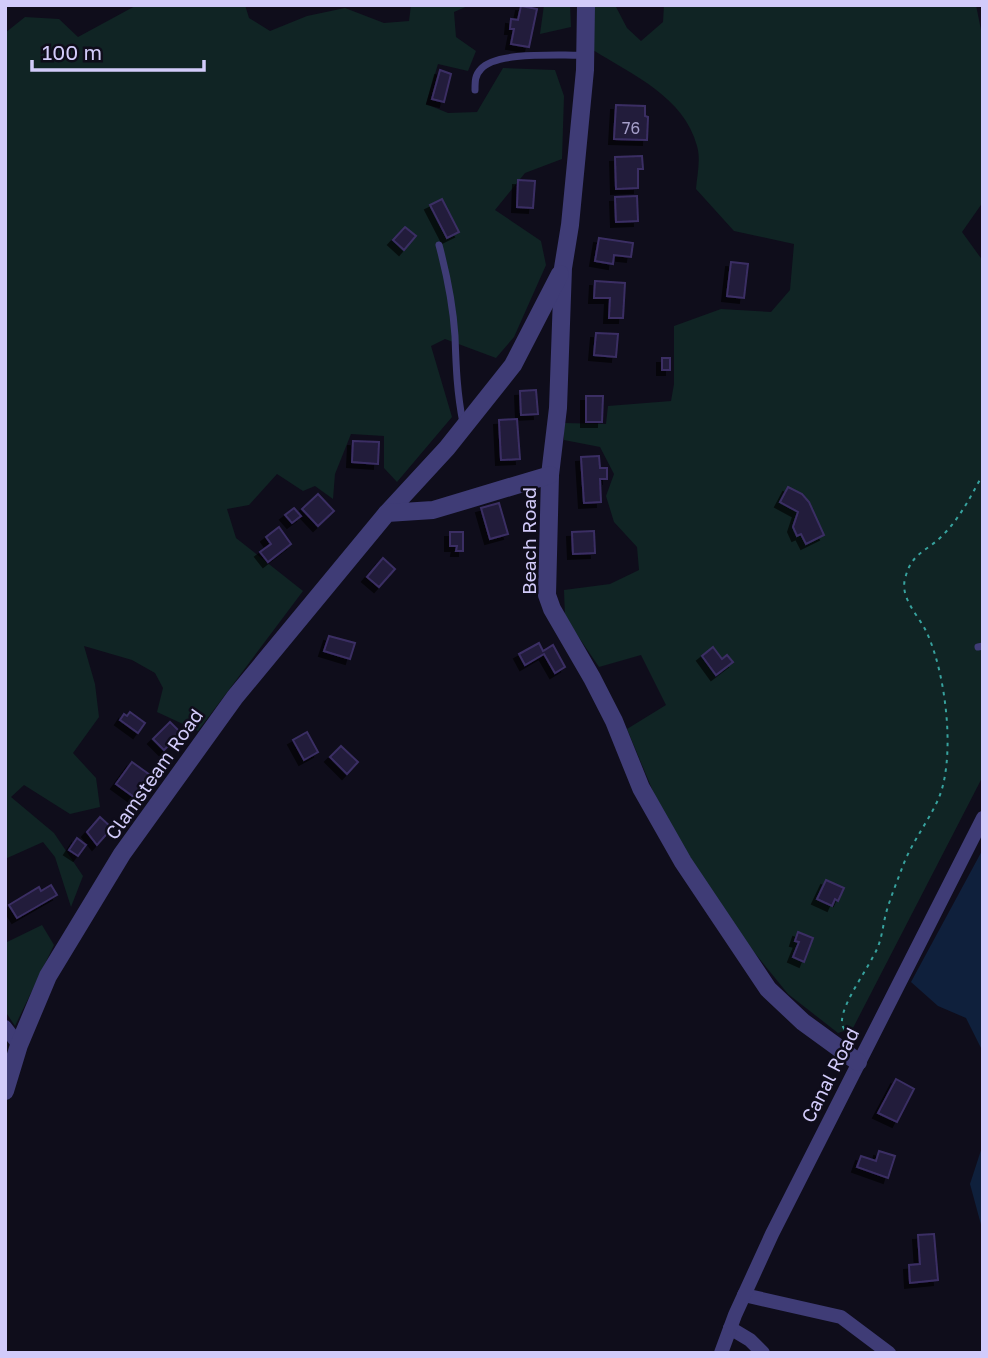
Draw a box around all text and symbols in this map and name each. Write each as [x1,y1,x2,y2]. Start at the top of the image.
scale bar [32,28,203,72]
text: 100 m [42,39,102,65]
house number: 76 [622,118,640,138]
street label: Beach Road [517,487,540,595]
street label: Clamsteam Road [100,704,207,843]
street label: Canal Road [796,1023,863,1126]

